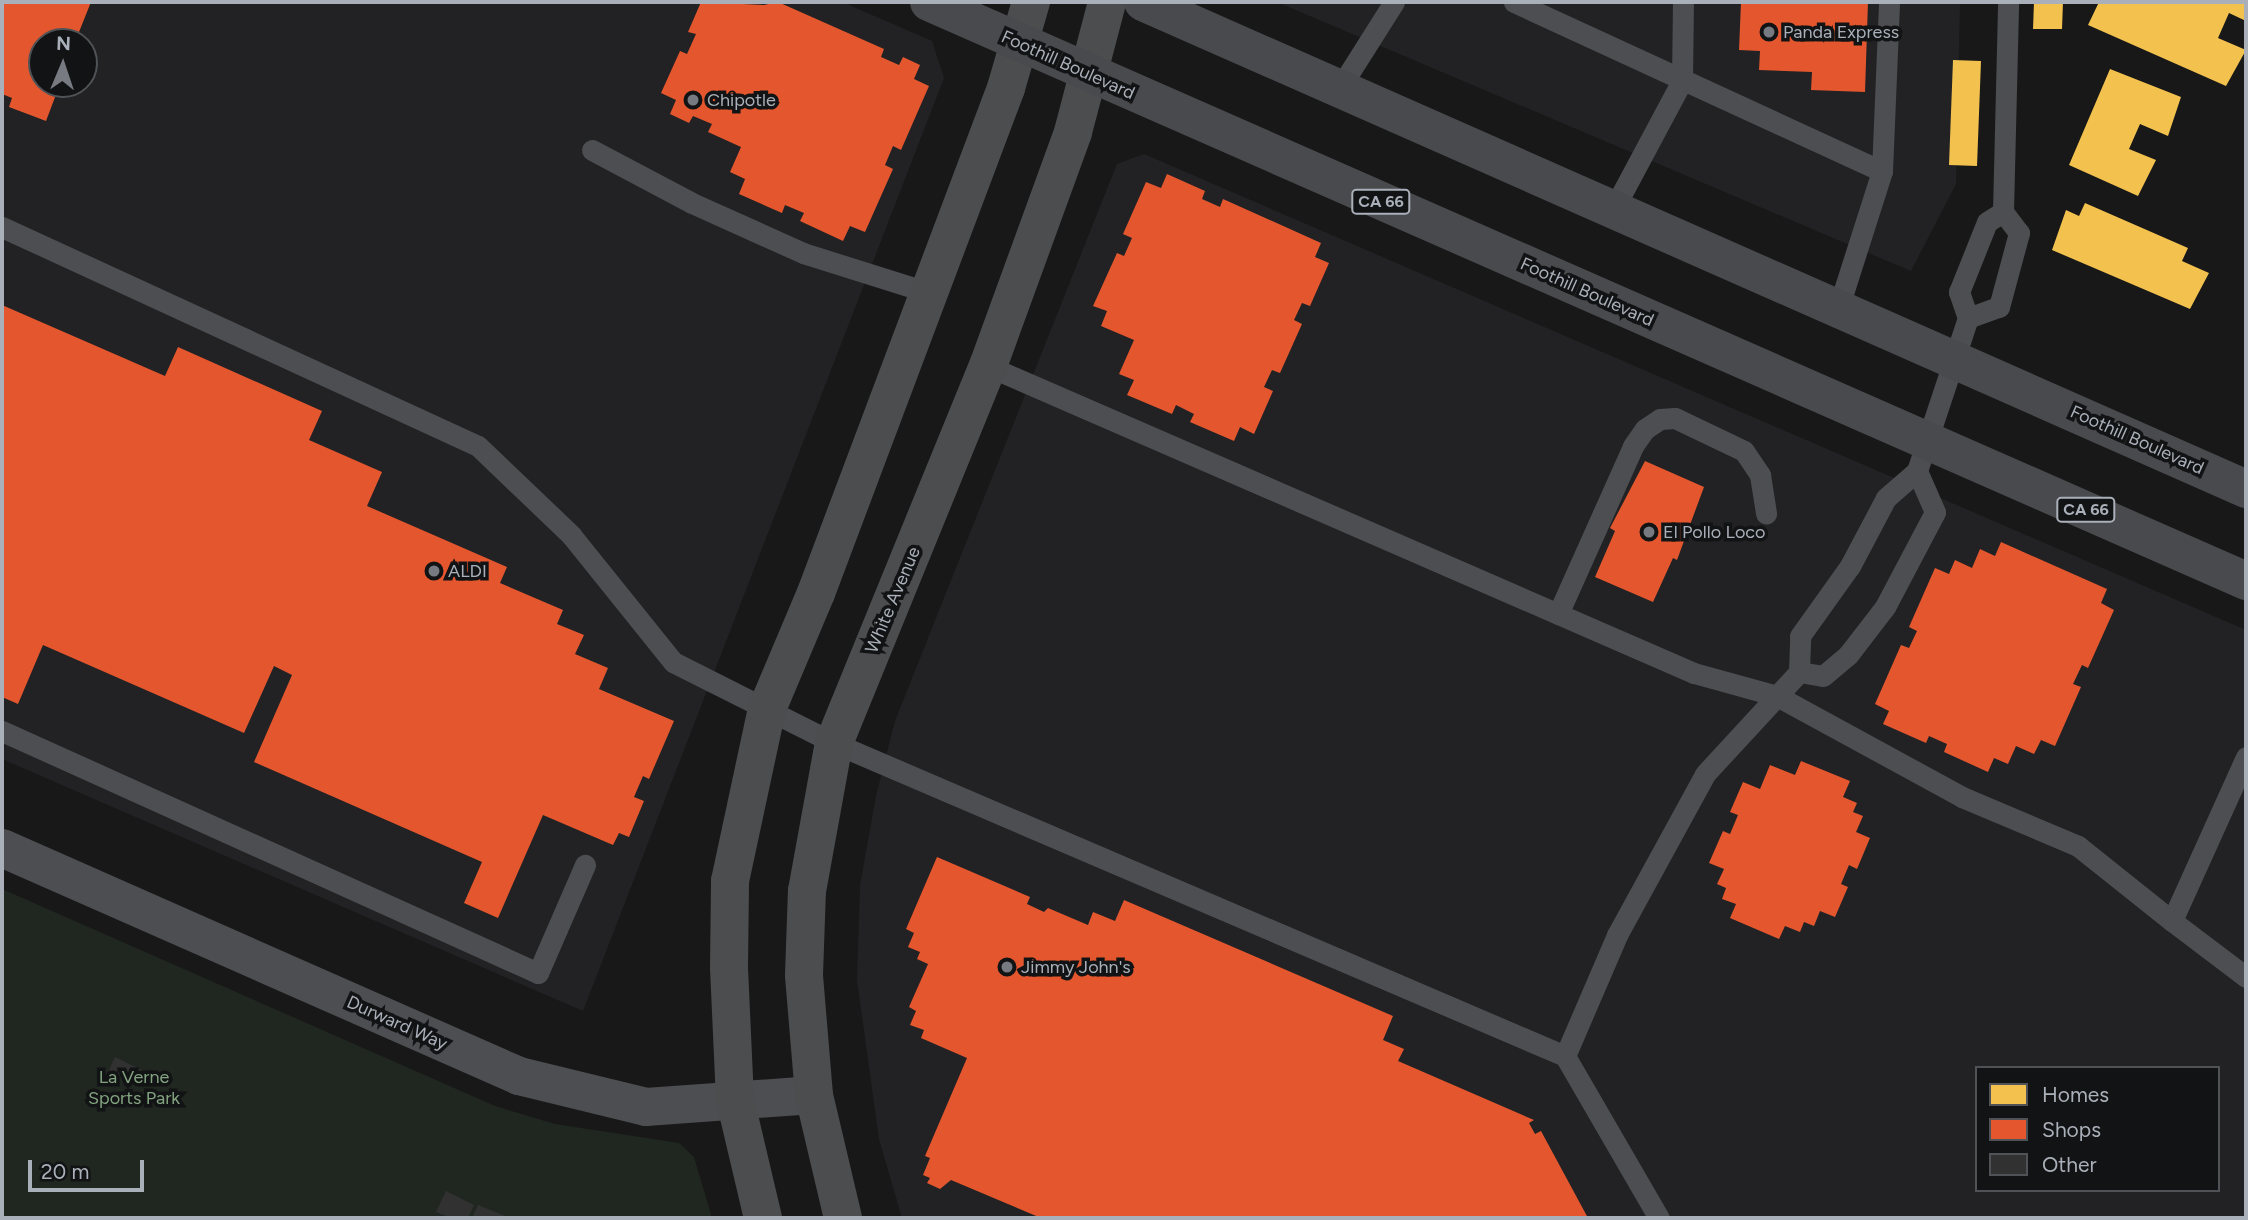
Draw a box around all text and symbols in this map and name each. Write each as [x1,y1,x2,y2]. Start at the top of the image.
place label: Panda Express [1783,21,1899,43]
marker: Panda Express [1761,24,1777,40]
street label: Foothill Boulevard [998,26,1138,104]
north arrow [28,28,98,98]
text: N [56,32,71,55]
place label: Chipotle [707,89,776,111]
marker: Chipotle [685,92,701,108]
road number: CA 66 [1351,190,1411,214]
street label: Foothill Boulevard [1517,253,1657,331]
street label: Foothill Boulevard [2067,401,2207,479]
road number: CA 66 [2056,498,2116,523]
place label: El Pollo Loco [1663,521,1766,543]
marker: El Pollo Loco [1641,524,1657,540]
street label: White Avenue [861,544,925,656]
place label: ALDI [448,560,487,582]
marker: ALDI [426,563,442,579]
place label: Jimmy John's [1021,956,1131,978]
marker: Jimmy John's [999,959,1015,975]
street label: Durward Way [343,991,451,1055]
legend [1975,1066,2220,1192]
park label: La Verne Sports Park [88,1067,180,1110]
text: Homes [2042,1082,2109,1107]
text: Shops [2042,1117,2101,1142]
scale bar [32,1146,147,1190]
text: Other [2042,1152,2097,1177]
text: 20 m [41,1159,89,1184]

